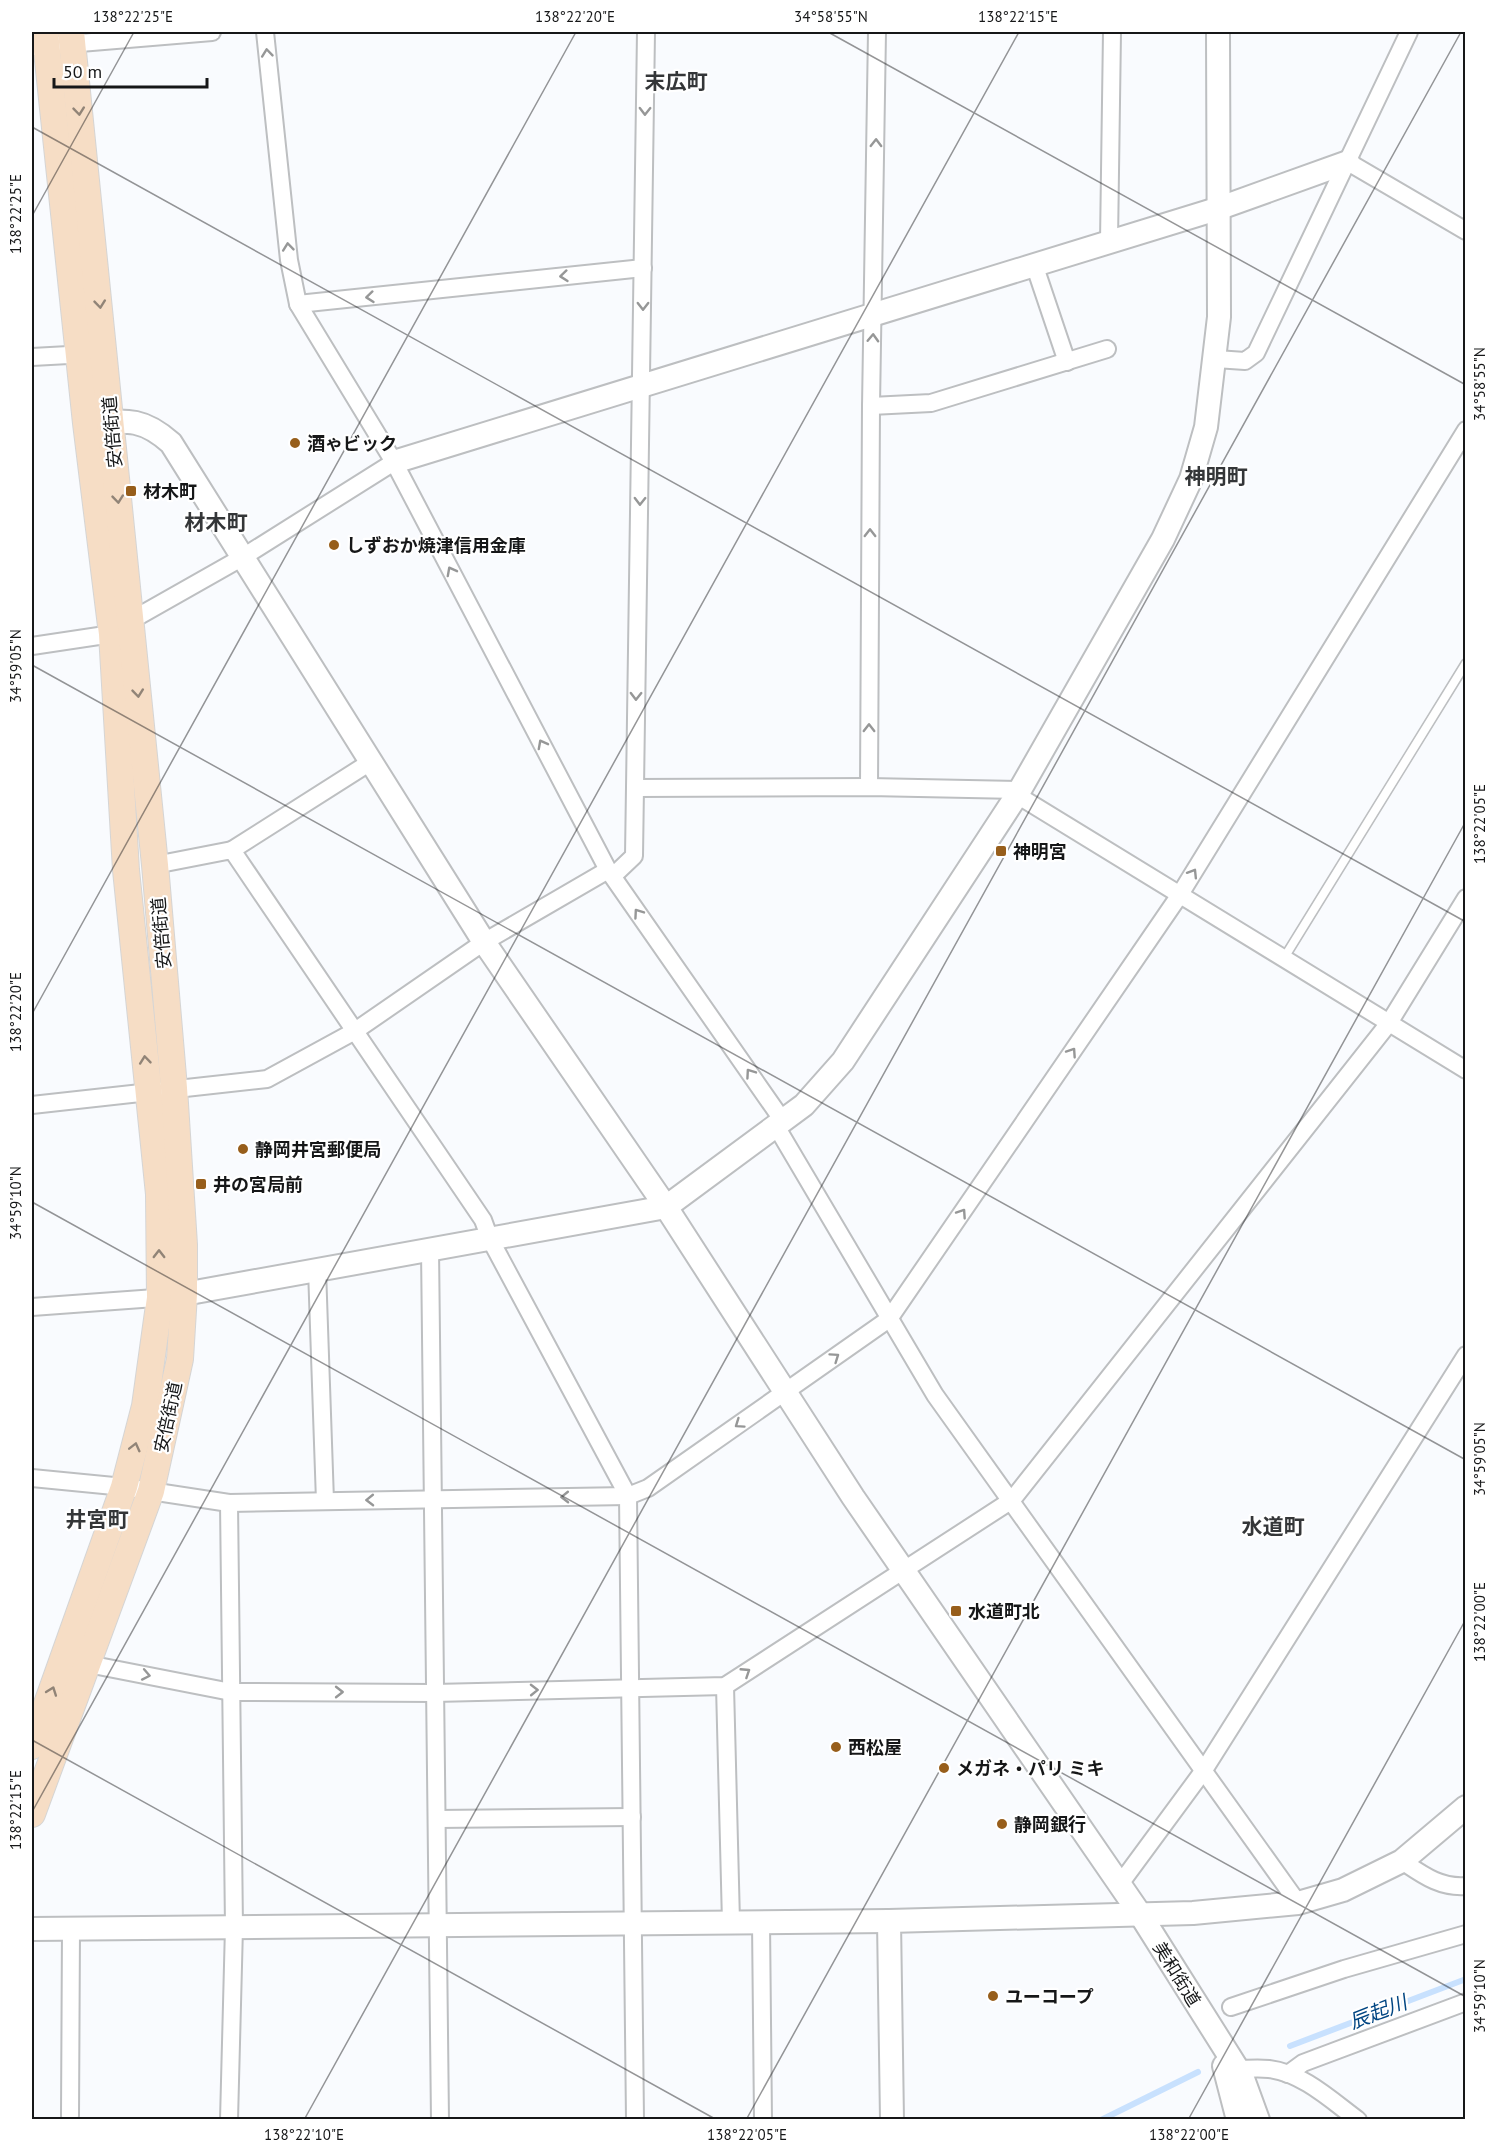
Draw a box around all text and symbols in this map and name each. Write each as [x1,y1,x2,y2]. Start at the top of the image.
text: 138°22'25"E [93,7,173,26]
text: 138°22'20"E [535,7,615,26]
text: 34°58'55"N [794,7,868,26]
text: 138°22'15"E [978,7,1058,26]
one-way arrow [261,48,274,57]
scale bar [54,51,207,89]
text: 50 m [63,60,102,83]
district label: 末広町 [645,68,708,95]
one-way arrow [72,106,85,115]
one-way arrow [639,106,651,115]
one-way arrow [870,139,882,148]
text: 138°22'25"E [6,174,25,254]
one-way arrow [282,242,294,251]
one-way arrow [559,270,568,282]
one-way arrow [365,290,375,303]
one-way arrow [93,300,105,309]
one-way arrow [637,301,649,310]
one-way arrow [867,334,880,343]
text: 34°58'55"N [1470,347,1489,421]
street label: 安倍街道 [97,395,127,469]
place label: 酒ゃビック [307,432,397,455]
marker: 酒ゃビック [288,436,302,450]
district label: 神明町 [1185,463,1248,490]
place label: 材木町 [143,480,197,503]
marker: 材木町 [124,484,138,498]
one-way arrow [111,494,124,503]
one-way arrow [634,496,646,505]
district label: 材木町 [185,509,248,536]
one-way arrow [864,529,877,538]
place label: しずおか焼津信用金庫 [346,534,526,557]
marker: しずおか焼津信用金庫 [327,538,341,552]
one-way arrow [447,567,458,578]
text: 34°59'05"N [6,629,25,703]
one-way arrow [131,688,144,697]
one-way arrow [630,691,643,700]
one-way arrow [863,724,876,733]
one-way arrow [537,739,549,750]
text: 138°22'05"E [1470,784,1489,864]
place label: 神明宮 [1013,840,1067,863]
marker: 神明宮 [994,844,1008,858]
one-way arrow [1185,869,1197,879]
street label: 安倍街道 [146,896,176,970]
one-way arrow [634,908,645,919]
text: 138°22'20"E [6,972,25,1052]
one-way arrow [1065,1048,1076,1059]
one-way arrow [139,1055,152,1065]
one-way arrow [745,1069,757,1079]
place label: 静岡井宮郵便局 [255,1138,381,1161]
marker: 静岡井宮郵便局 [236,1142,250,1156]
text: 34°59'10"N [6,1166,25,1240]
place label: 井の宮局前 [213,1173,303,1196]
marker: 井の宮局前 [194,1177,208,1191]
one-way arrow [954,1209,966,1219]
one-way arrow [153,1250,165,1259]
one-way arrow [828,1353,839,1364]
street label: 安倍街道 [149,1379,187,1455]
one-way arrow [734,1417,745,1428]
text: 34°59'05"N [1470,1422,1489,1496]
one-way arrow [127,1442,140,1452]
one-way arrow [561,1491,570,1503]
one-way arrow [366,1493,375,1506]
district label: 井宮町 [66,1506,129,1533]
district label: 水道町 [1242,1513,1305,1540]
text: 138°22'00"E [1470,1582,1489,1662]
place label: 水道町北 [968,1600,1040,1623]
marker: 水道町北 [949,1604,963,1618]
one-way arrow [141,1668,151,1681]
one-way arrow [740,1668,750,1680]
one-way arrow [530,1684,539,1697]
one-way arrow [44,1686,57,1697]
one-way arrow [335,1686,344,1698]
place label: 西松屋 [848,1736,902,1759]
marker: 西松屋 [829,1740,843,1754]
place label: メガネ・パリ ミキ [956,1757,1105,1780]
marker: メガネ・パリ ミキ [937,1761,951,1775]
text: 138°22'15"E [6,1770,25,1850]
place label: 静岡銀行 [1014,1813,1086,1836]
marker: 静岡銀行 [995,1817,1009,1831]
street label: 美和街道 [1148,1937,1206,2011]
text: 34°59'10"N [1470,1959,1489,2033]
place label: ユーコープ [1005,1985,1094,2008]
water label: 辰起川 [1345,1988,1413,2035]
marker: ユーコープ [986,1989,1000,2003]
text: 138°22'10"E [264,2125,344,2144]
text: 138°22'05"E [707,2125,787,2144]
text: 138°22'00"E [1149,2125,1229,2144]

